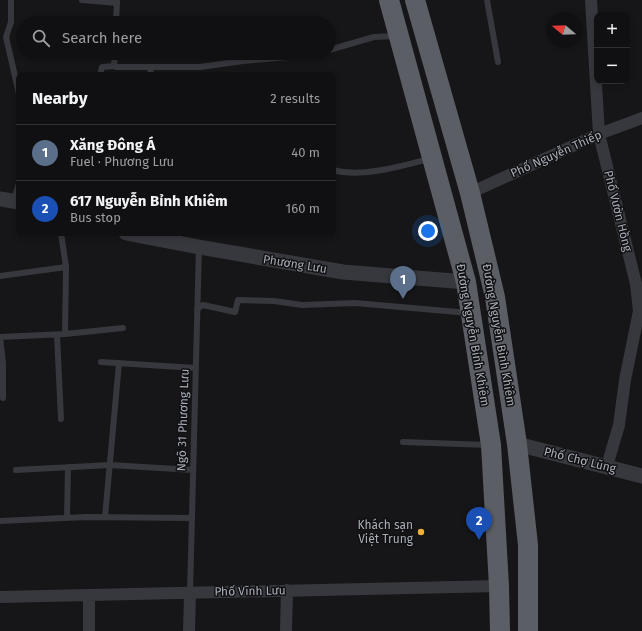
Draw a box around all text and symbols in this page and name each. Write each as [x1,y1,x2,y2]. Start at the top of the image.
north arrow [546,12,582,48]
map controls [594,12,630,84]
button: + [594,12,630,48]
search box [16,16,336,60]
icon: search [30,27,52,49]
text: Search here [62,29,142,47]
button: − [594,48,630,84]
text: Nearby [32,88,87,109]
text: 2 results [270,91,320,106]
street label: Phố Nguyễn Thiếp [508,127,604,180]
text: Xăng Đông Á [70,136,155,154]
text: 1 [42,145,48,160]
text: 40 m [291,145,320,160]
text: Fuel · Phương Lưu [70,154,174,169]
street label: Phố Vườn Hồng [601,169,636,254]
text: 617 Nguyễn Bỉnh Khiêm [70,192,228,210]
text: 2 [42,201,48,216]
text: 160 m [286,201,320,216]
text: Bus stop [70,210,121,225]
your location [418,221,438,241]
street label: Phương Lưu [262,252,328,276]
street label: Đường Nguyễn Bỉnh Khiêm [454,262,493,407]
street label: Đường Nguyễn Bình Khiêm [480,262,519,407]
pin: 1 [390,266,416,299]
street label: Ngõ 31 Phương Lưu [174,368,192,472]
street label: Phố Chợ Lũng [542,443,619,476]
pin: 2 [466,507,492,540]
place label: Khách sạn Việt Trung [357,518,414,546]
marker: Khách sạn Việt Trung [416,527,426,537]
street label: Phố Vĩnh Lưu [214,582,286,599]

